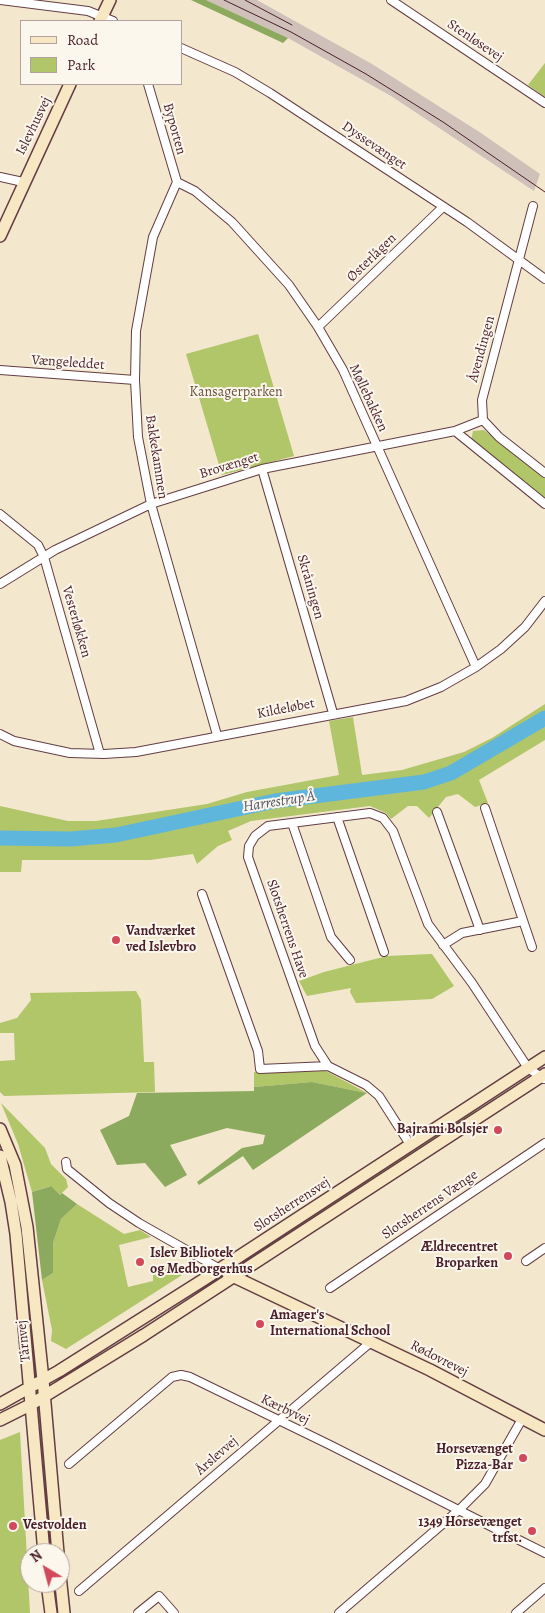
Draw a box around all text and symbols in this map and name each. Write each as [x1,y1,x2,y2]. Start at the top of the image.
street label: Stenløsevej [444,16,506,66]
legend [20,20,182,85]
text: Road [67,30,98,50]
text: Park [67,55,95,75]
street label: Islevhusvej [13,94,55,158]
street label: Byporten [159,101,189,157]
street label: Dyssevænget [338,118,410,174]
street label: Østerlågen [344,230,400,286]
street label: Åvendingen [465,314,499,384]
street label: Vængeleddet [31,352,105,374]
street label: Møllebakken [345,361,391,435]
park label: Kansagerparken [189,385,283,401]
street label: Bakkekammen [141,414,171,500]
street label: Brovænget [197,449,261,483]
street label: Skråningen [293,553,327,621]
street label: Vesterløkken [58,584,94,660]
street label: Kildeløbet [256,695,316,723]
water label: Harrestrup Å [242,787,316,817]
street label: Slotsherrens Have [262,877,312,981]
place label: Vandværket ved Islevbro [126,924,196,956]
marker: Vandværket ved Islevbro [110,934,122,946]
place label: Bajrami Bolsjer [397,1122,488,1138]
marker: Bajrami Bolsjer [492,1124,504,1136]
street label: Slotsherrens Vænge [379,1167,481,1243]
street label: Slotsherrensvej [251,1174,333,1236]
place label: Ældrecentret Broparken [421,1240,498,1272]
place label: Islev Bibliotek og Medborgerhus [150,1246,253,1278]
marker: Ældrecentret Broparken [502,1250,514,1262]
marker: Islev Bibliotek og Medborgerhus [134,1256,146,1268]
place label: Amager's International School [270,1308,390,1340]
marker: Amager's International School [254,1318,266,1330]
street label: Tårnvej [13,1319,35,1363]
street label: Rødovrevej [407,1337,471,1381]
street label: Kærbyvej [258,1391,312,1429]
street label: Årslevvej [192,1433,242,1479]
place label: Horsevænget Pizza-Bar [436,1442,513,1474]
marker: Horsevænget Pizza-Bar [517,1452,529,1464]
place label: 1349 Horsevænget trfst. [418,1515,522,1548]
place label: Vestvolden [23,1518,87,1534]
marker: Vestvolden [7,1520,19,1532]
marker: 1349 Horsevænget trfst. [526,1525,538,1537]
north arrow [20,1543,70,1593]
text: N [26,1546,46,1567]

